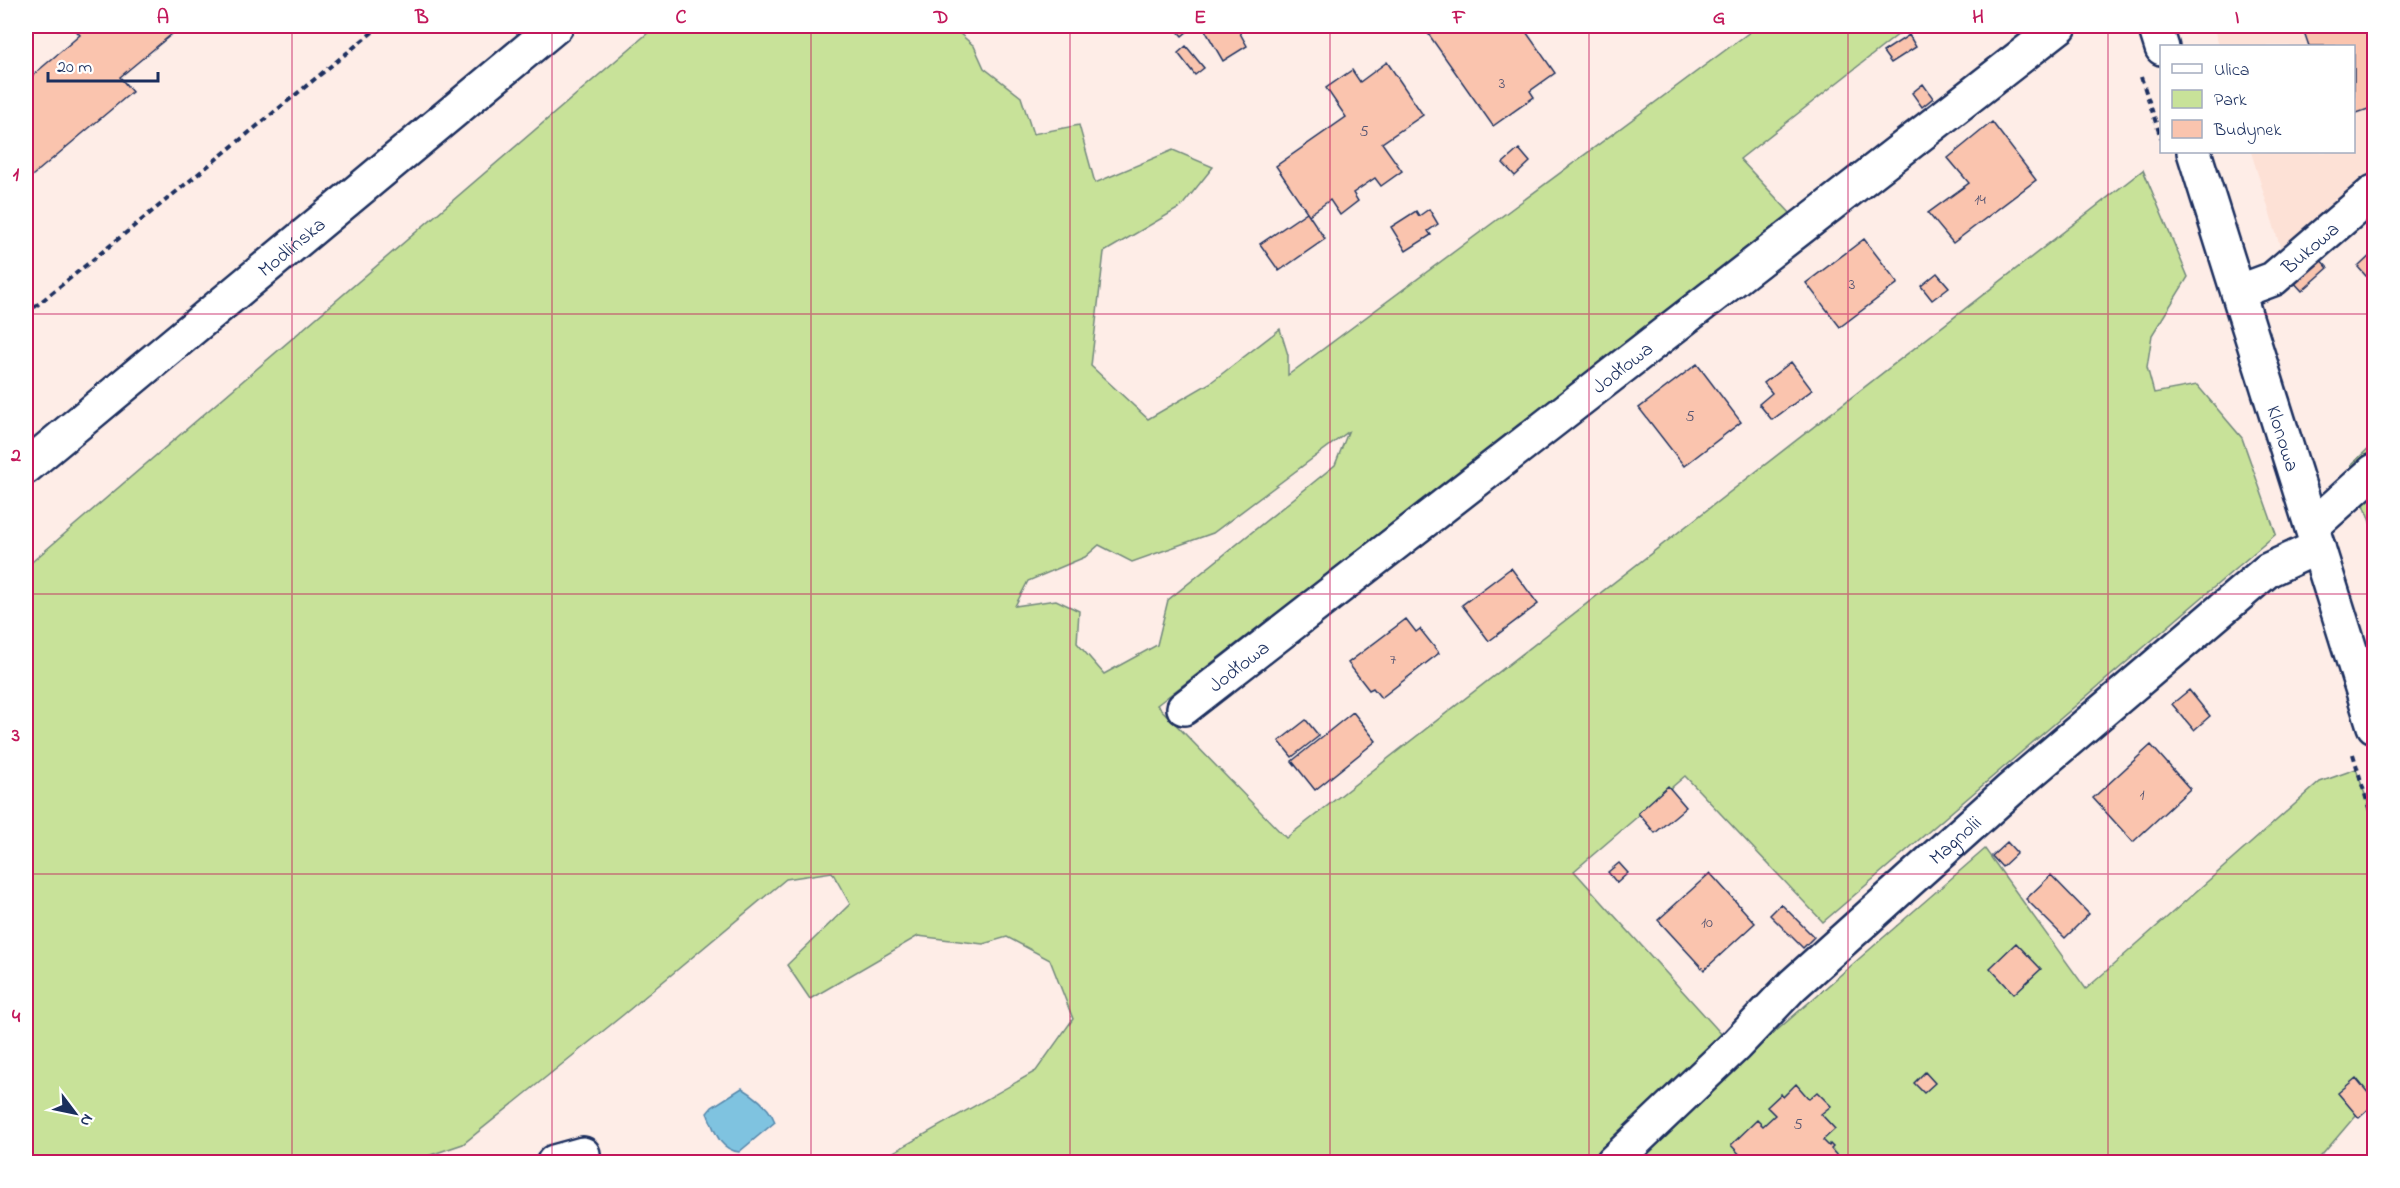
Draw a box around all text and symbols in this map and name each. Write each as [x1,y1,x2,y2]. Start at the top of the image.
text: A [157,4,169,33]
text: B [414,4,429,33]
text: C [676,4,687,33]
text: D [933,4,948,33]
text: E [1194,4,1206,33]
text: F [1452,4,1466,33]
text: G [1713,4,1726,33]
text: H [1972,4,1984,33]
text: I [2235,4,2240,33]
scale bar [48,45,158,83]
legend [2160,45,2355,153]
text: 20 m [57,55,92,81]
text: Ulica [2214,58,2249,84]
house number: 3 [1499,72,1505,96]
text: Park [2214,88,2247,114]
text: Budynek [2213,118,2281,144]
house number: 5 [1359,120,1369,144]
text: 1 [13,161,20,190]
house number: 14 [1974,188,1986,212]
street label: Modlińska [253,211,333,285]
street label: Bukowa [2276,216,2347,283]
house number: 3 [1849,273,1855,297]
street label: Jodłowa [1587,336,1660,402]
street label: Klonowa [2257,402,2305,476]
house number: 5 [1685,405,1695,429]
text: 2 [10,442,21,471]
street label: Jodłowa [1203,635,1277,701]
house number: 7 [1390,648,1397,672]
text: 3 [11,722,20,751]
house number: 1 [2139,783,2145,807]
street label: Magnolii [1924,810,1989,873]
house number: 10 [1701,911,1713,935]
text: 4 [12,1003,21,1032]
north arrow [45,1083,105,1143]
text: N [73,1109,99,1131]
house number: 5 [1793,1113,1803,1137]

